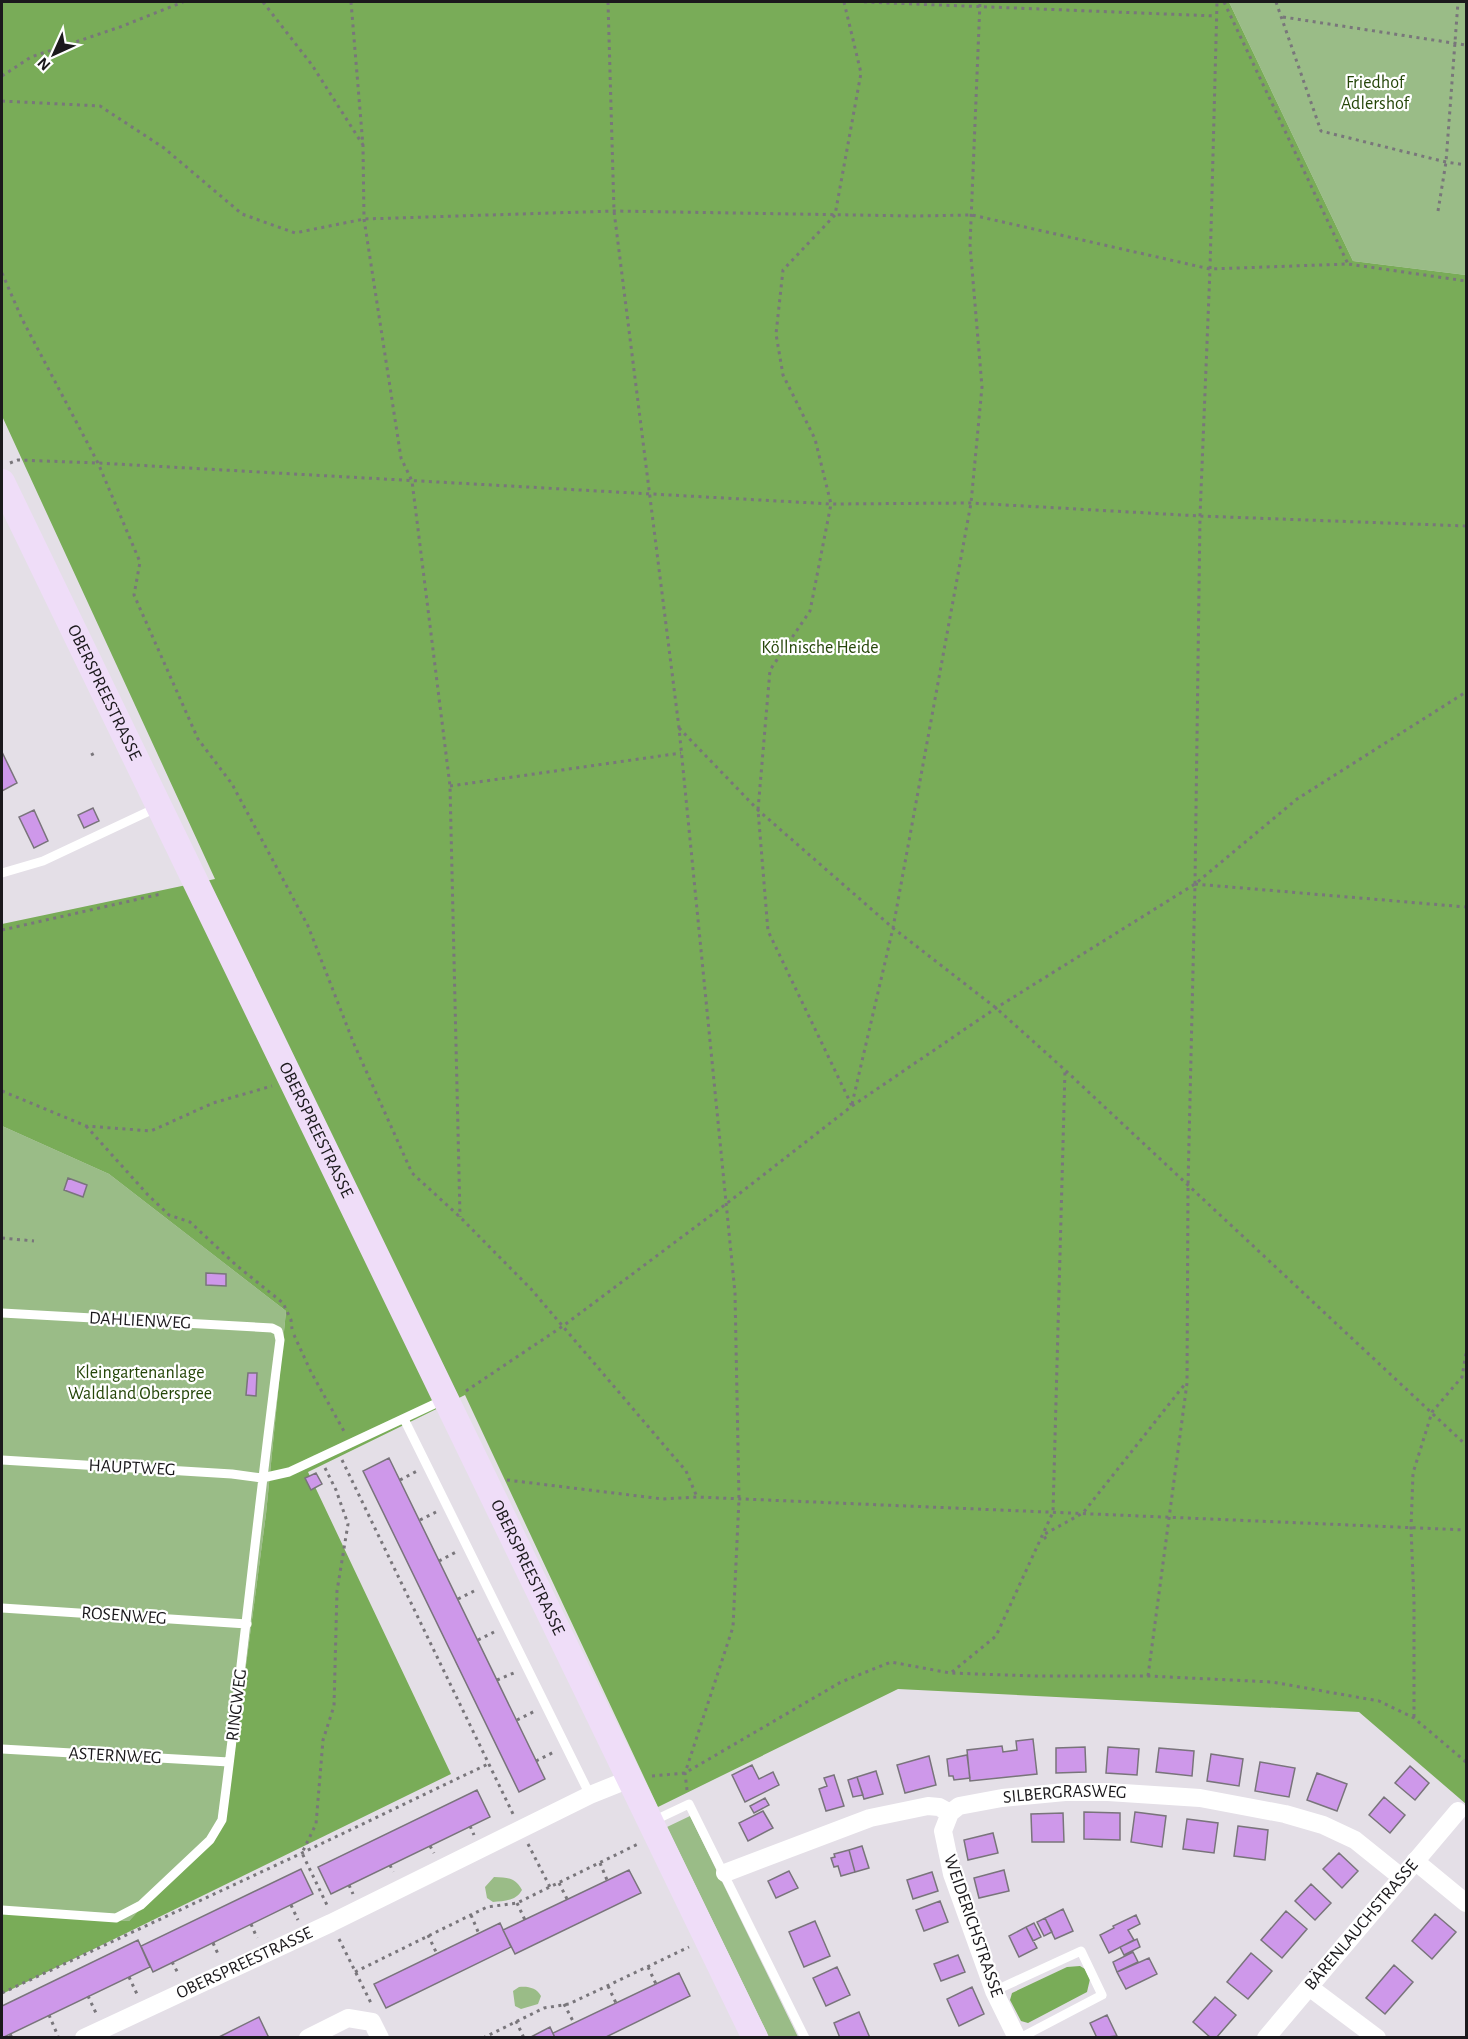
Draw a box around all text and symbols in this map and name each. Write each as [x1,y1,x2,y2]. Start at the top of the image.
north arrow [24,24,84,84]
text: N [35,54,54,73]
park label: Friedhof Adlershof [1341,74,1410,113]
street label: OBERSPREESTRASSE [64,622,144,764]
park label: Köllnische Heide [761,639,879,657]
street label: OBERSPREESTRASSE [275,1059,356,1201]
street label: DAHLIENWEG [88,1309,192,1333]
park label: Kleingartenanlage Waldland Oberspree [68,1364,212,1403]
street label: HAUPTWEG [88,1457,176,1479]
street label: OBERSPREESTRASSE [487,1497,568,1638]
street label: ROSENWEG [81,1604,167,1628]
street label: RINGWEG [224,1668,250,1742]
street label: ASTERNWEG [68,1745,162,1767]
street label: SILBERGRASWEG [1002,1783,1127,1807]
street label: WEIDERICHSTRASSE [940,1853,1006,2000]
street label: BÄRENLAUCHSTRASSE [1301,1856,1422,1994]
street label: OBERSPREESTRASSE [173,1924,316,2003]

